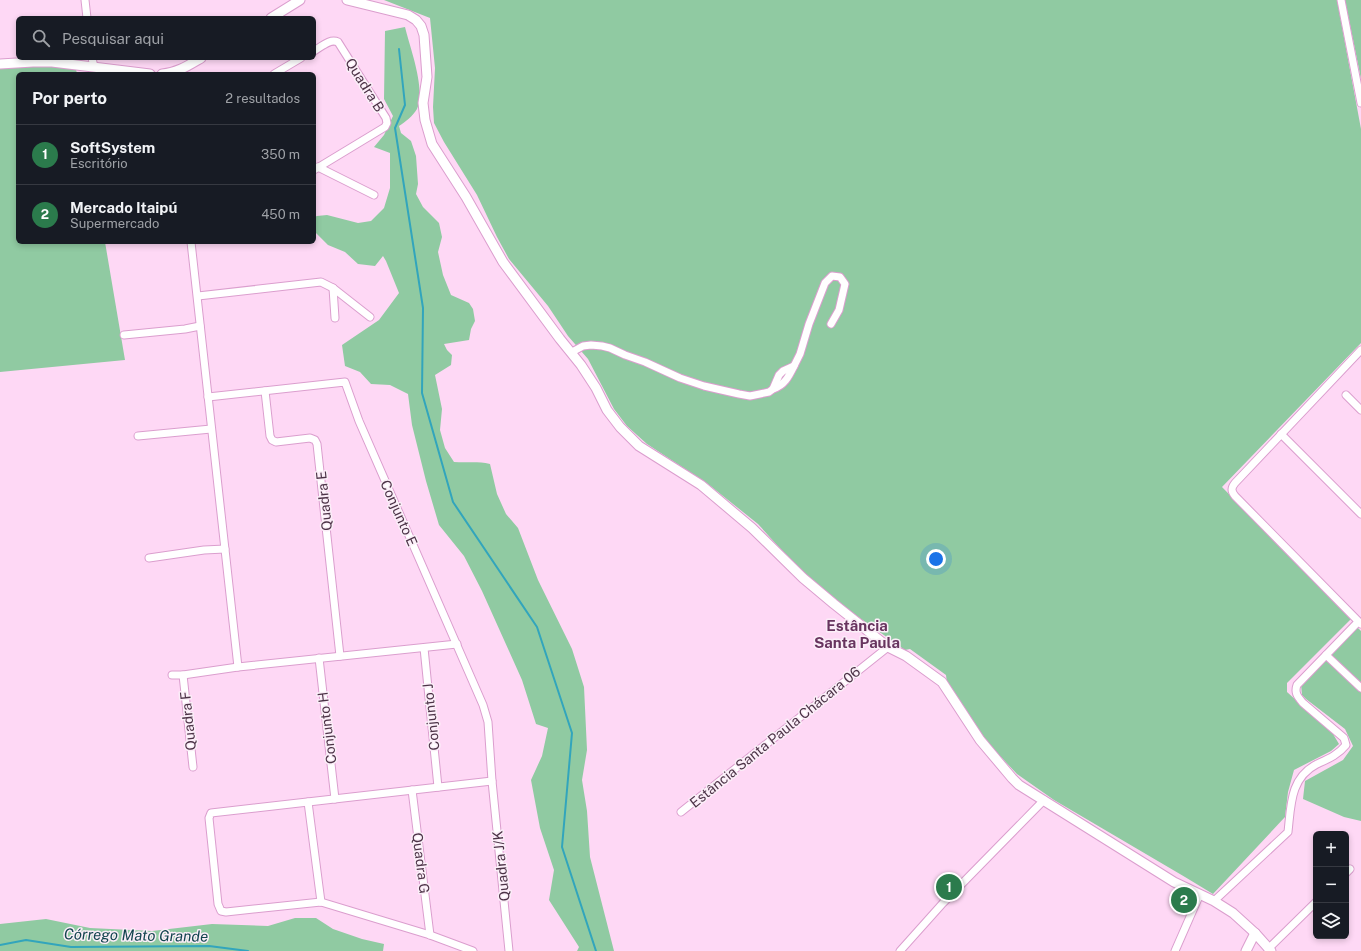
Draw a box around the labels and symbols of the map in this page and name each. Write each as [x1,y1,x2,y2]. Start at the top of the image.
street label: Quadra B [342,55,388,115]
street label: Quadra E [313,470,335,532]
street label: Conjunto E [377,478,421,548]
your location [926,549,946,569]
district label: Estância Santa Paula [814,617,900,651]
street label: Estância Santa Paula Chácara 06 [687,663,864,811]
street label: Conjunto J [420,683,442,751]
street label: Quadra F [177,691,199,751]
street label: Conjunto H [315,691,339,765]
street label: Quadra J/K [489,829,513,902]
street label: Quadra G [409,832,433,894]
pin: 1 [936,872,962,902]
pin: 2 [1171,885,1197,915]
water label: Córrego Mato Grande [64,925,208,945]

